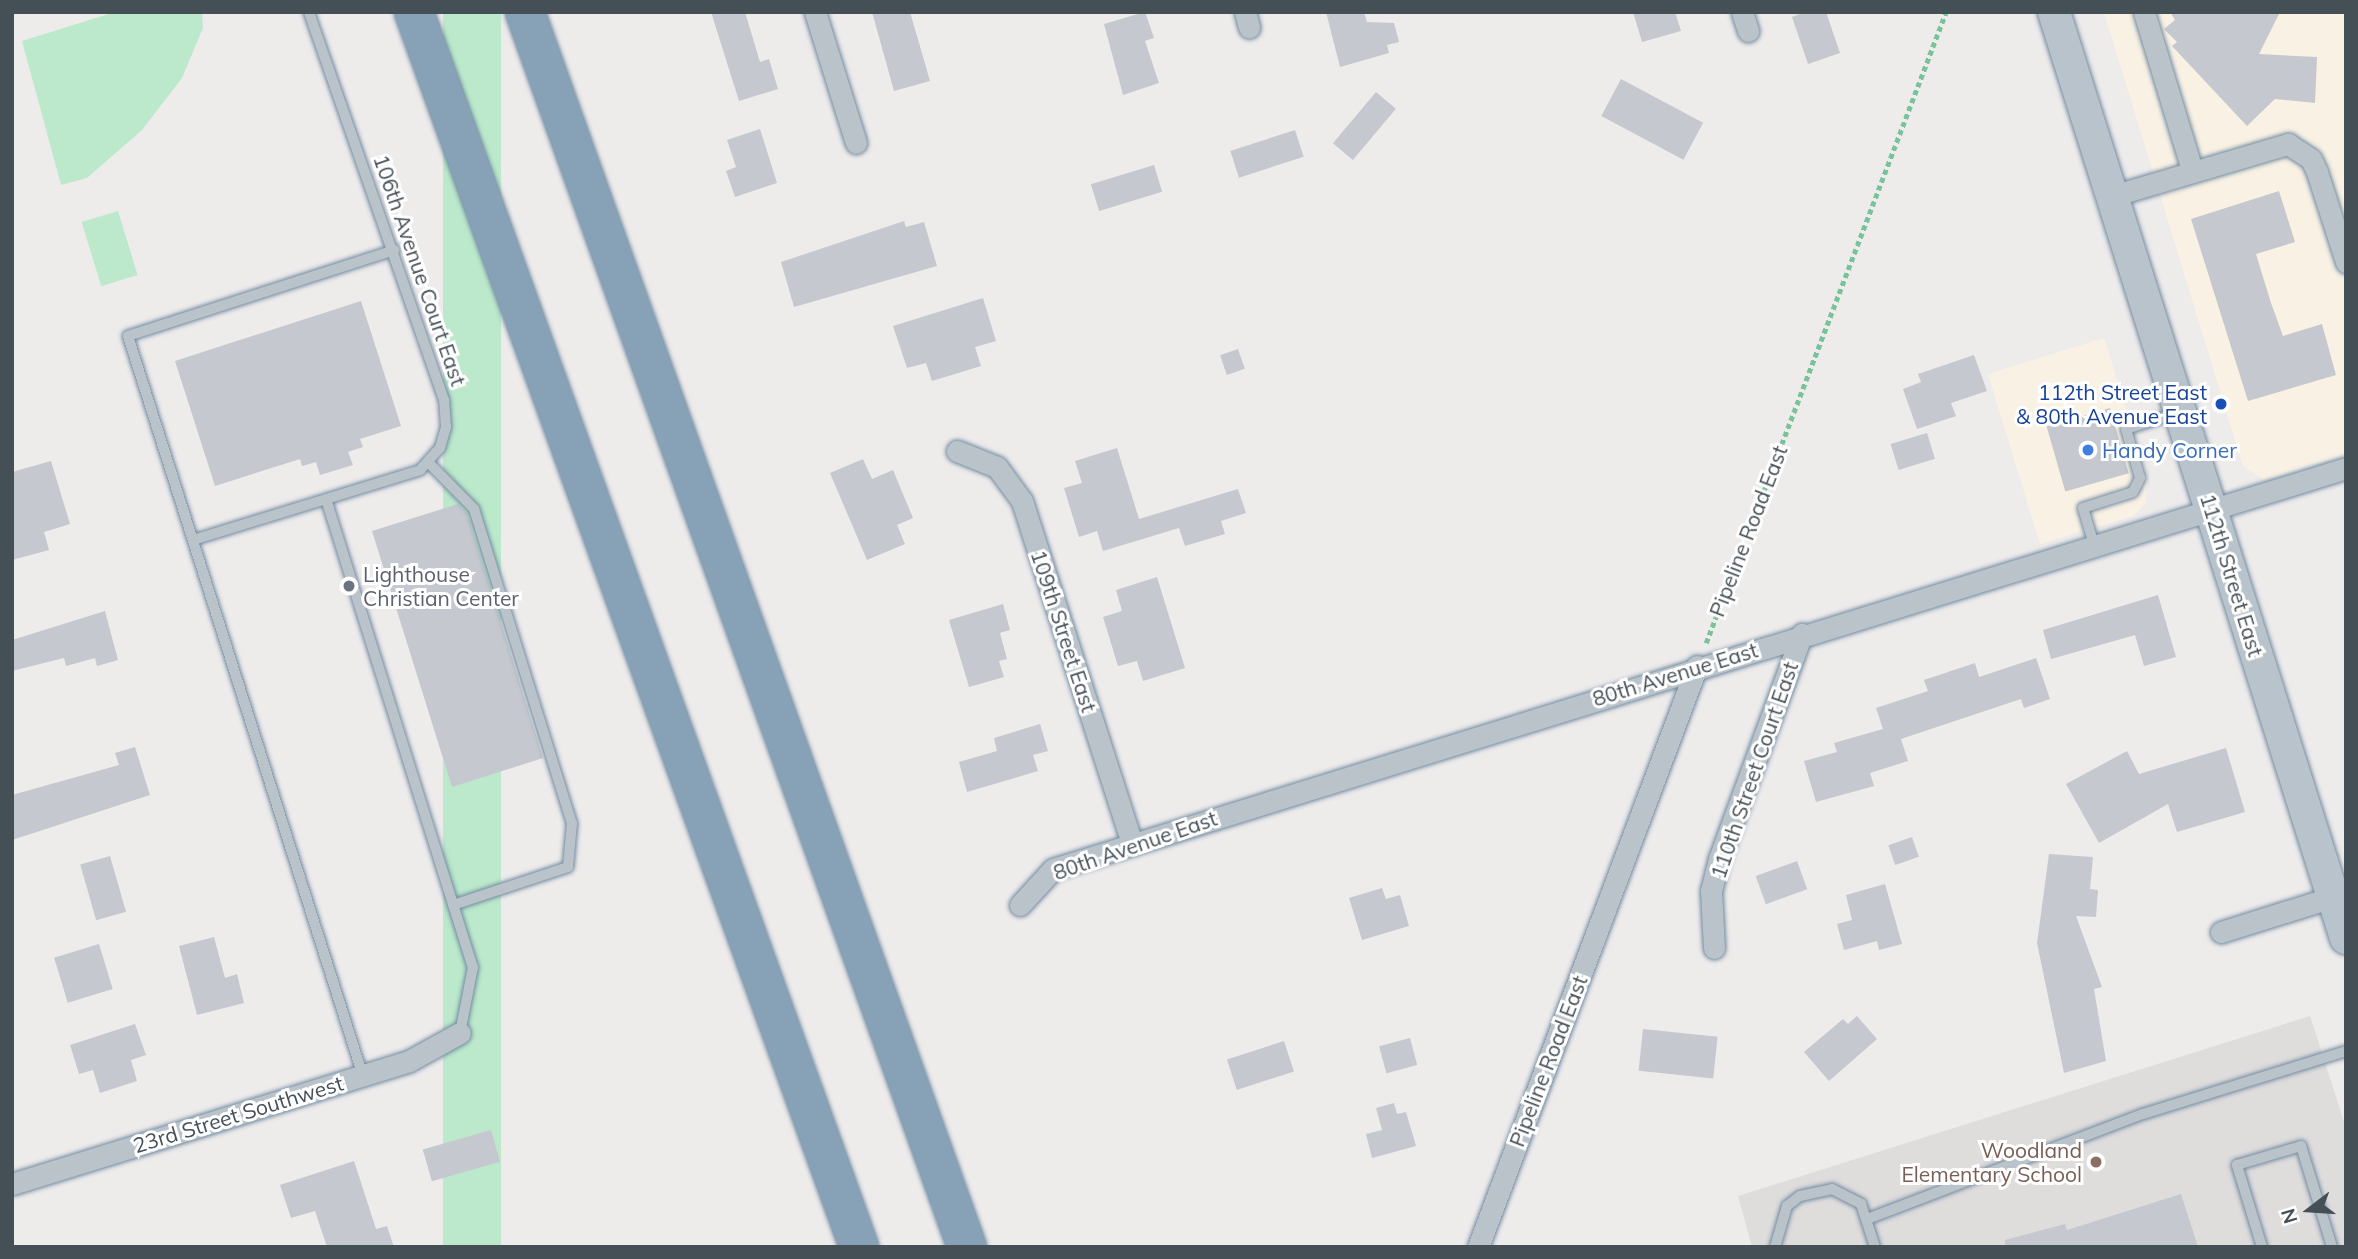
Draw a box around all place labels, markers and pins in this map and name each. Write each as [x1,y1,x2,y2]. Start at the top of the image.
place label: 112th Street East & 80th Avenue East [2016,379,2207,429]
marker: 112th Street East & 80th Avenue East [2213,396,2229,412]
place label: Handy Corner [2102,437,2237,463]
marker: Handy Corner [2080,442,2096,458]
place label: Lighthouse Christian Center [363,561,519,611]
marker: Lighthouse Christian Center [341,578,357,594]
place label: Woodland Elementary School [1901,1137,2082,1187]
marker: Woodland Elementary School [2088,1154,2104,1170]

